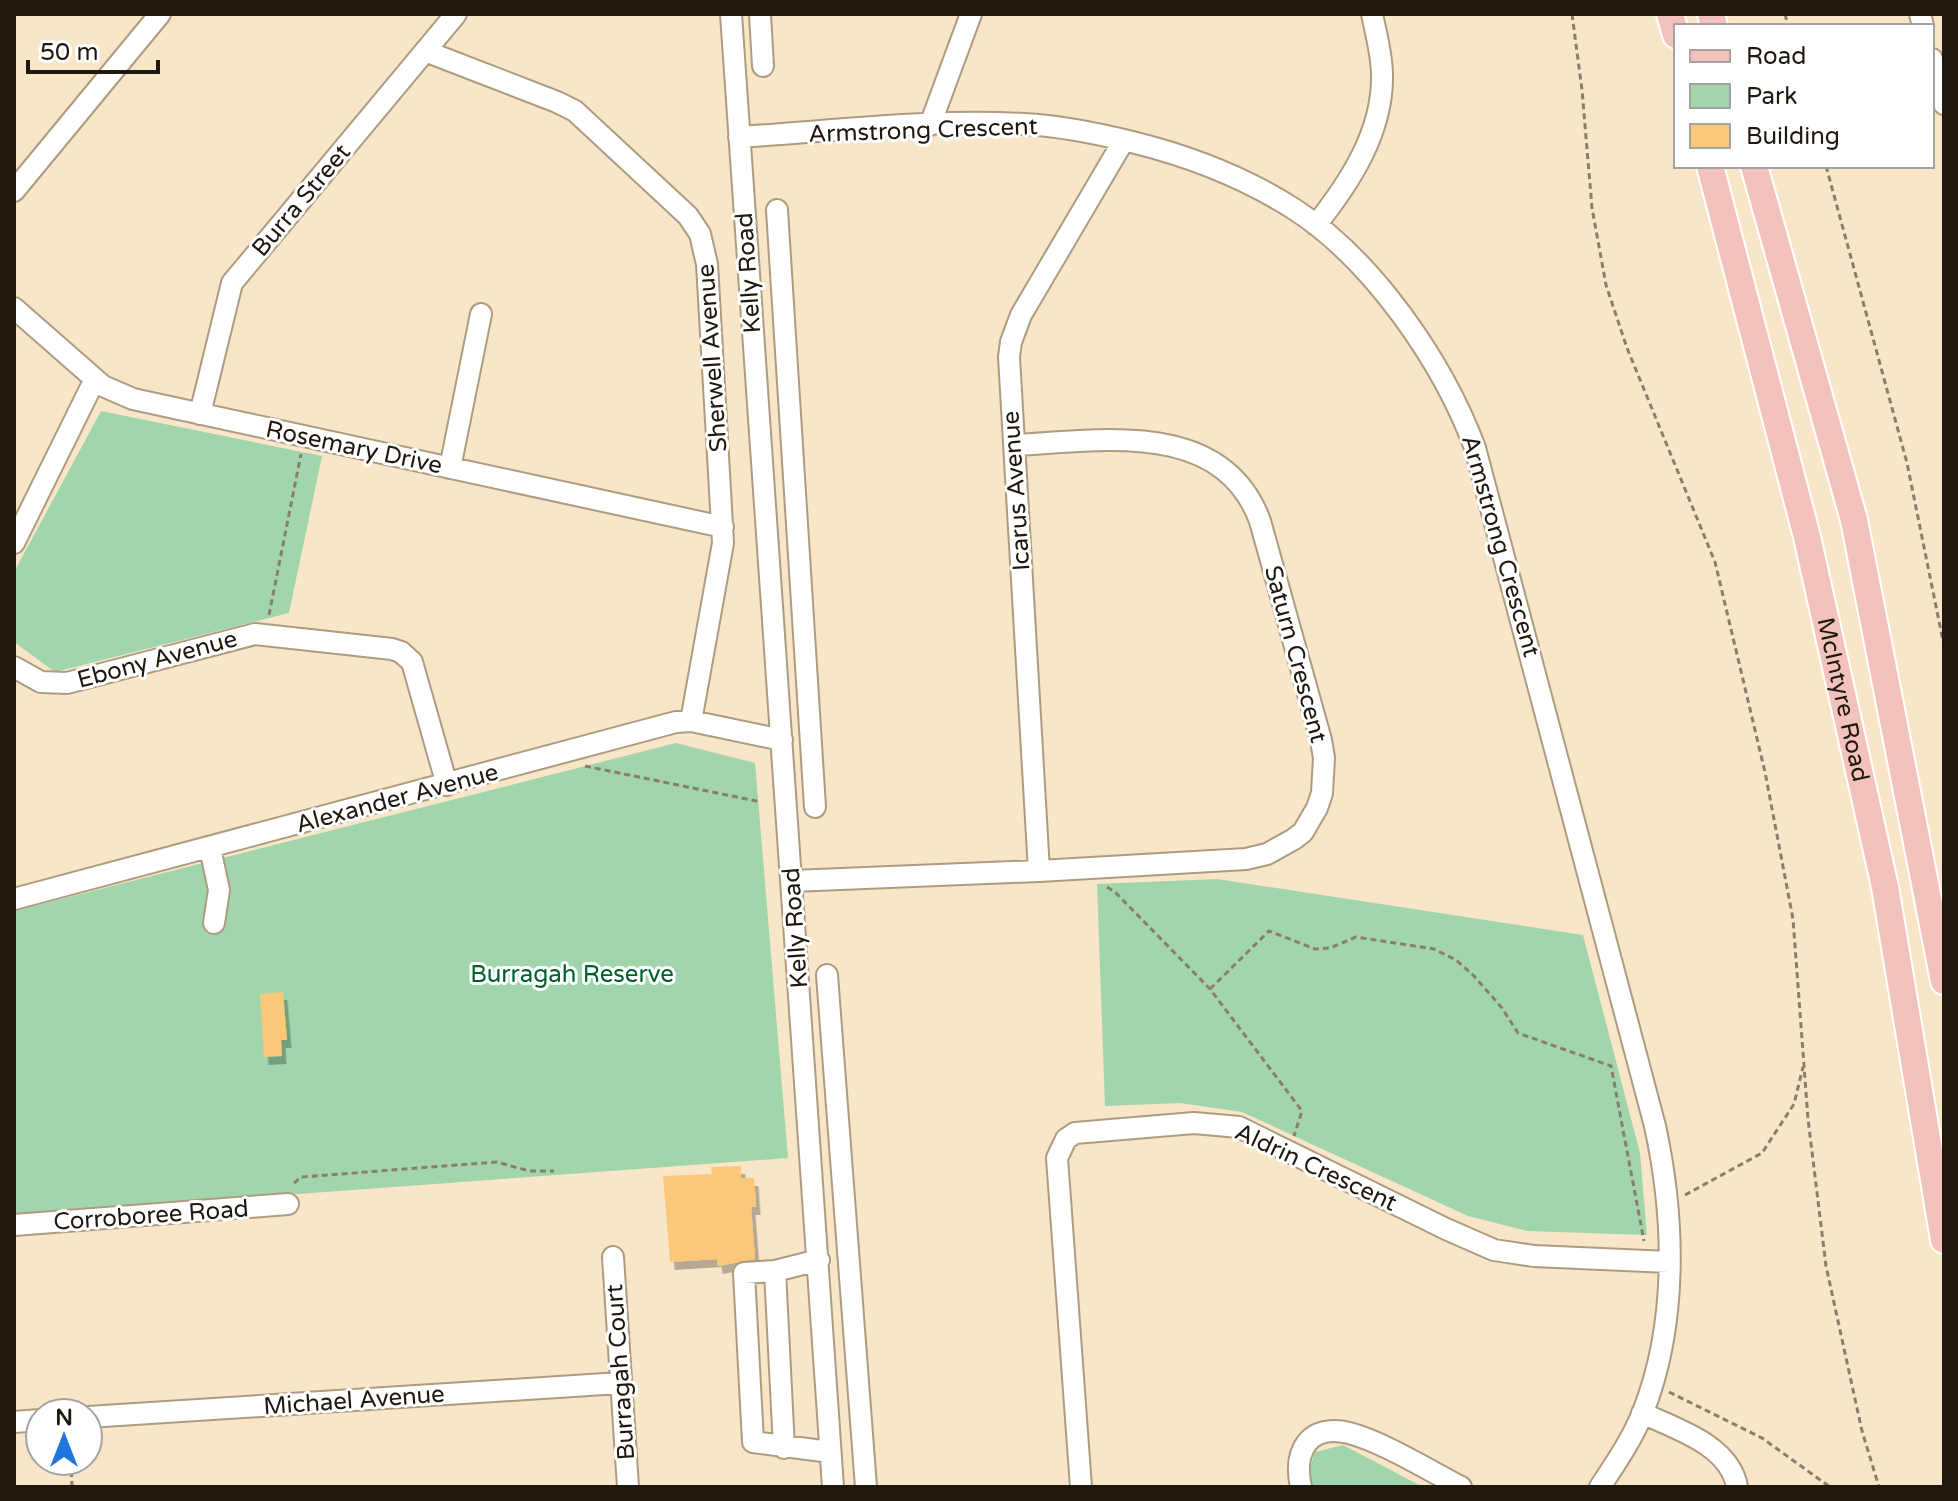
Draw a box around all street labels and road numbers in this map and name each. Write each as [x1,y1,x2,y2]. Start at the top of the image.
street label: Armstrong Crescent [808,112,1038,149]
street label: Burra Street [246,138,357,262]
street label: Kelly Road [730,212,767,334]
street label: Sherwell Avenue [691,263,734,453]
street label: Icarus Avenue [996,410,1037,572]
street label: Rosemary Drive [263,415,445,480]
street label: Armstrong Crescent [1455,432,1546,660]
street label: Saturn Crescent [1258,562,1333,746]
street label: McIntyre Road [1810,615,1875,785]
street label: Ebony Avenue [74,624,240,695]
street label: Alexander Avenue [293,758,501,839]
street label: Kelly Road [777,867,814,989]
street label: Aldrin Crescent [1230,1117,1401,1218]
street label: Corroboree Road [52,1194,250,1237]
street label: Burragah Court [600,1283,641,1461]
street label: Michael Avenue [262,1380,446,1421]

